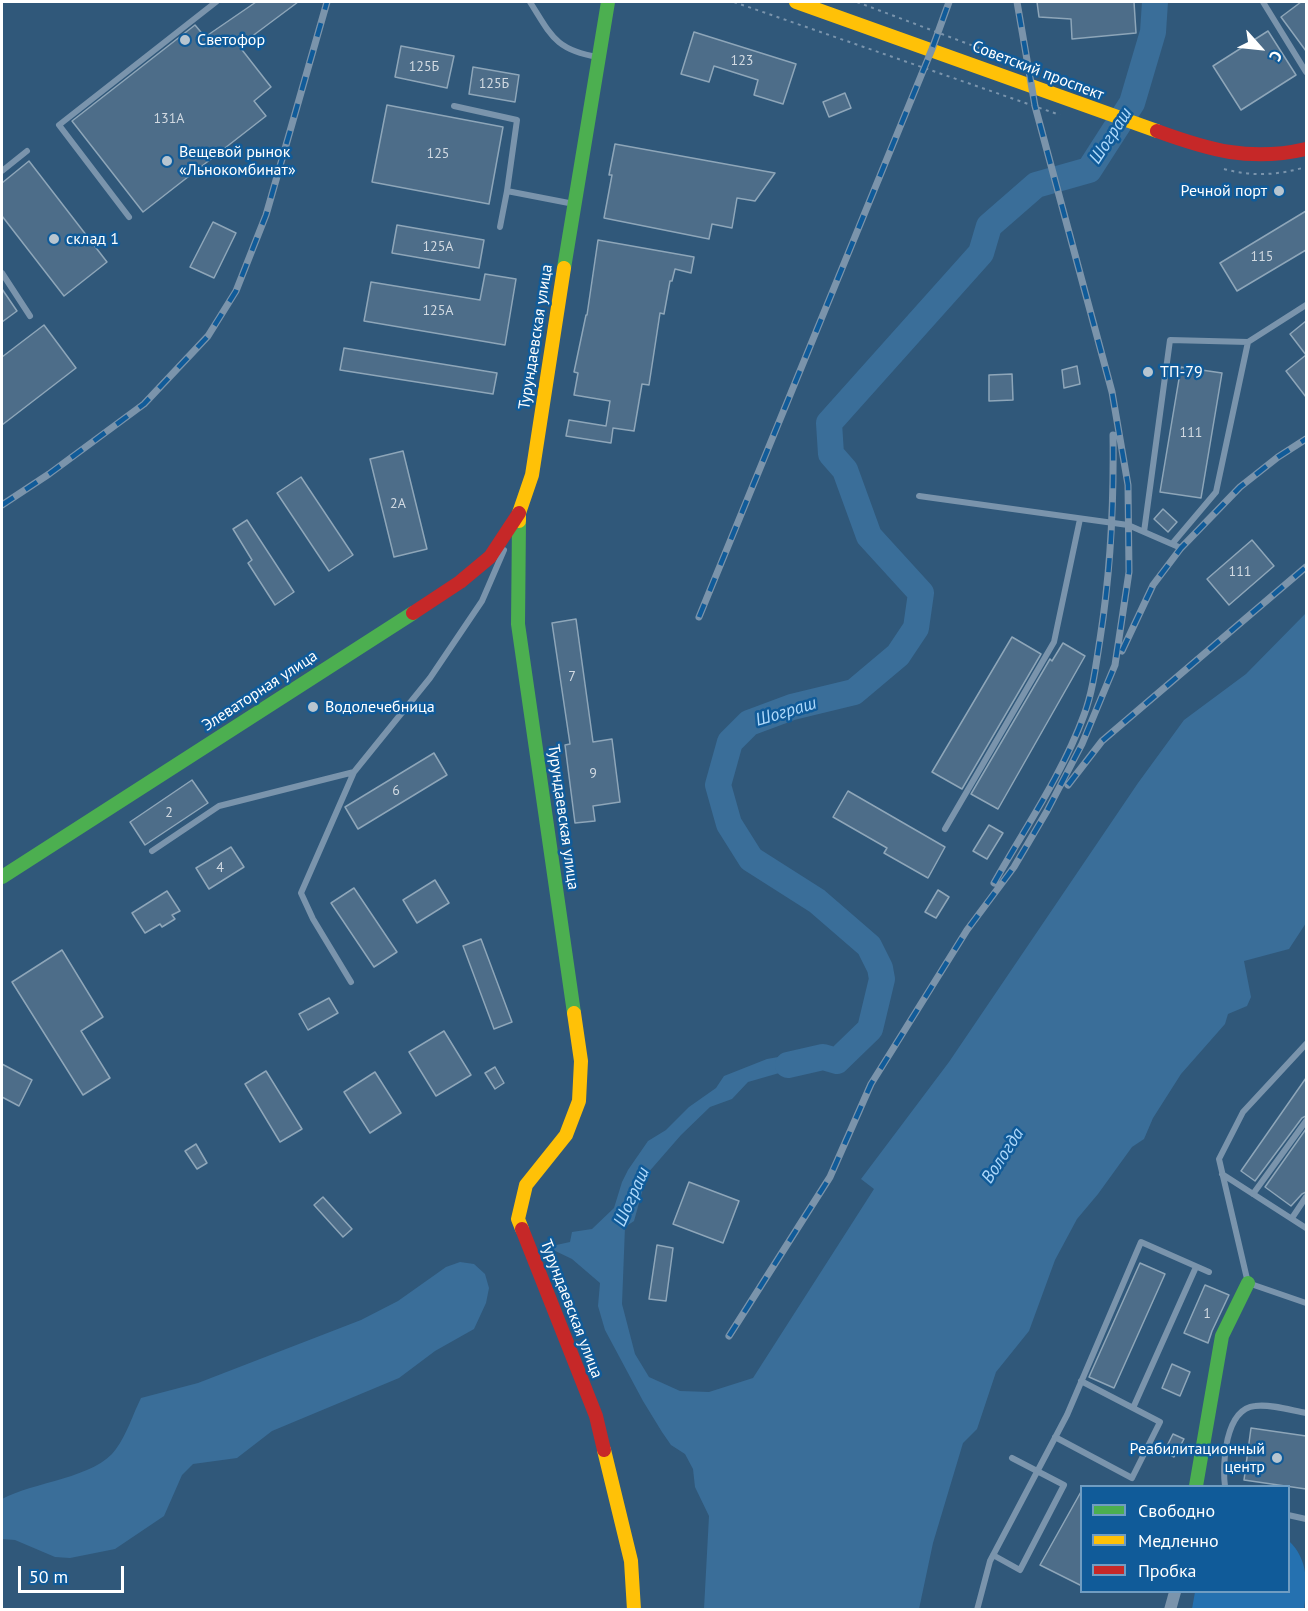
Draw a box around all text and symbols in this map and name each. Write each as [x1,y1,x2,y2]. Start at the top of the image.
north arrow [1230,18,1290,78]
place label: Светофор [197,30,265,50]
marker: Светофор [178,33,192,47]
street label: Советский проспект [969,37,1107,105]
text: С [1265,48,1287,65]
house number: 123 [731,53,753,69]
house number: 125Б [409,59,439,75]
house number: 125Б [479,76,509,92]
water label: Шограш [1085,104,1137,168]
house number: 131А [153,111,185,127]
place label: Вещевой рынок «Льнокомбинат» [179,142,296,180]
house number: 125 [427,146,449,162]
marker: Вещевой рынок «Льнокомбинат» [160,154,174,168]
place label: Речной порт [1181,181,1267,201]
marker: Речной порт [1272,184,1286,198]
place label: склад 1 [66,229,119,249]
marker: склад 1 [47,232,61,246]
house number: 125А [422,239,454,255]
house number: 115 [1251,249,1273,265]
street label: Турундаевская улица [515,263,557,411]
house number: 125А [422,303,454,319]
place label: ТП-79 [1160,362,1203,382]
marker: ТП-79 [1141,365,1155,379]
house number: 111 [1180,425,1202,441]
house number: 2А [390,496,406,512]
house number: 111 [1229,564,1251,580]
street label: Элеваторная улица [199,647,321,735]
house number: 7 [568,669,576,685]
water label: Шограш [753,693,819,731]
place label: Водолечебница [325,697,435,717]
marker: Водолечебница [306,700,320,714]
street label: Турундаевская улица [543,743,583,891]
house number: 9 [589,766,597,782]
house number: 6 [392,783,400,799]
house number: 2 [165,805,173,821]
house number: 4 [216,860,224,876]
water label: Вологда [977,1124,1029,1188]
water label: Шограш [609,1164,655,1230]
street label: Турундаевская улица [536,1237,606,1381]
house number: 1 [1203,1306,1211,1322]
place label: Реабилитационный центр [1130,1439,1265,1477]
marker: Реабилитационный центр [1270,1451,1284,1465]
legend [1080,1485,1290,1593]
text: Свободно [1138,1499,1215,1522]
text: Медленно [1138,1529,1219,1552]
scale bar [21,1554,128,1592]
text: Пробка [1138,1559,1196,1582]
text: 50 m [29,1565,68,1588]

